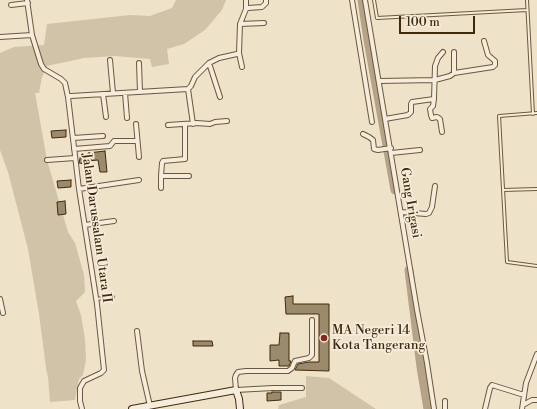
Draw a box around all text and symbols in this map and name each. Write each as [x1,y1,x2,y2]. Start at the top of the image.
scale bar [401,8,477,34]
text: 100 m [406,15,440,30]
street label: Jalan Darussalam Utara II [78,152,114,304]
street label: Gang Irigasi [396,166,424,240]
place label: MA Negeri 14 Kota Tangerang [332,323,425,354]
marker: MA Negeri 14 Kota Tangerang [319,333,329,343]

